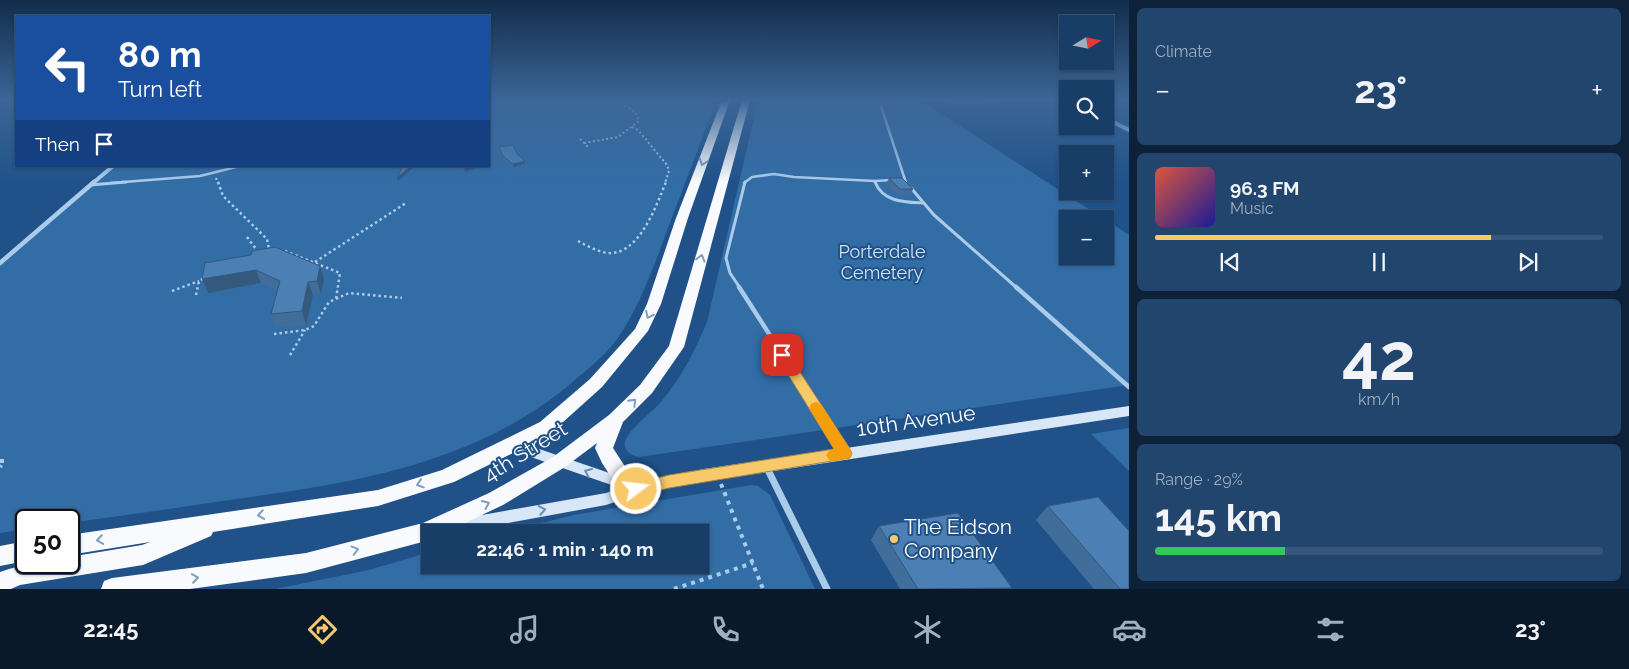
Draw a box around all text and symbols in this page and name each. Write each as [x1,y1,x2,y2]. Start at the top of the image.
north arrow [1059,15,1114,70]
map controls [1059,15,1114,265]
text: 80 m [118,34,202,75]
icon: left [35,35,100,100]
text: Climate [1155,42,1212,61]
text: 23° [1354,67,1407,112]
text: − [1155,74,1170,107]
text: + [1591,74,1603,107]
text: Turn left [118,76,202,102]
button: search [1059,80,1114,135]
icon: arrive [90,130,118,158]
text: Then [35,133,80,155]
button: + [1059,145,1114,200]
one-way arrow [699,157,709,166]
text: 96.3 FM [1230,177,1300,199]
text: Music [1230,199,1274,218]
button: − [1059,210,1114,265]
park label: Porterdale Cemetery [838,241,926,283]
icon: previous [1216,248,1244,276]
icon: pause [1365,248,1393,276]
icon: next [1514,248,1542,276]
one-way arrow [695,254,706,262]
one-way arrow [645,310,655,319]
text: 42 [1342,319,1416,395]
pin [761,334,803,376]
icon: arrive [768,341,796,369]
text: km/h [1358,390,1400,409]
one-way arrow [627,399,636,408]
street label: 10th Avenue [855,400,977,441]
street label: 4th Street [478,416,571,487]
position arrow [609,462,661,514]
one-way arrow [584,468,593,478]
text: Range · 29% [1155,470,1243,489]
one-way arrow [416,479,424,489]
text: 145 km [1155,495,1282,540]
one-way arrow [481,500,490,511]
one-way arrow [538,506,547,516]
speed limit sign: 50 [15,509,80,574]
one-way arrow [256,510,265,520]
place label: The Eidson Company [904,514,1012,563]
marker: The Eidson Company [888,533,900,545]
one-way arrow [96,534,104,544]
text: 22:46 · 1 min · 140 m [476,538,654,560]
one-way arrow [350,546,358,556]
one-way arrow [191,573,199,584]
icon: directions [305,612,340,647]
icon: music [507,612,542,647]
icon: phone [708,612,743,647]
icon: climate [910,612,945,647]
icon: car [1112,612,1147,647]
icon: filters [1313,612,1348,647]
text: 22:45 [83,616,138,642]
text: 23° [1515,616,1546,642]

